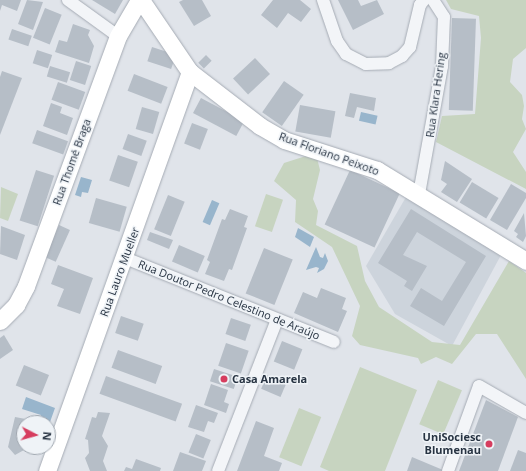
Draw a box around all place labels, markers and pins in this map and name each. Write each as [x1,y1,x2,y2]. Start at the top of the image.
place label: Casa Amarela [232,372,307,386]
marker: Casa Amarela [219,374,229,384]
place label: UniSociesc Blumenau [423,431,481,457]
marker: UniSociesc Blumenau [484,439,494,449]

